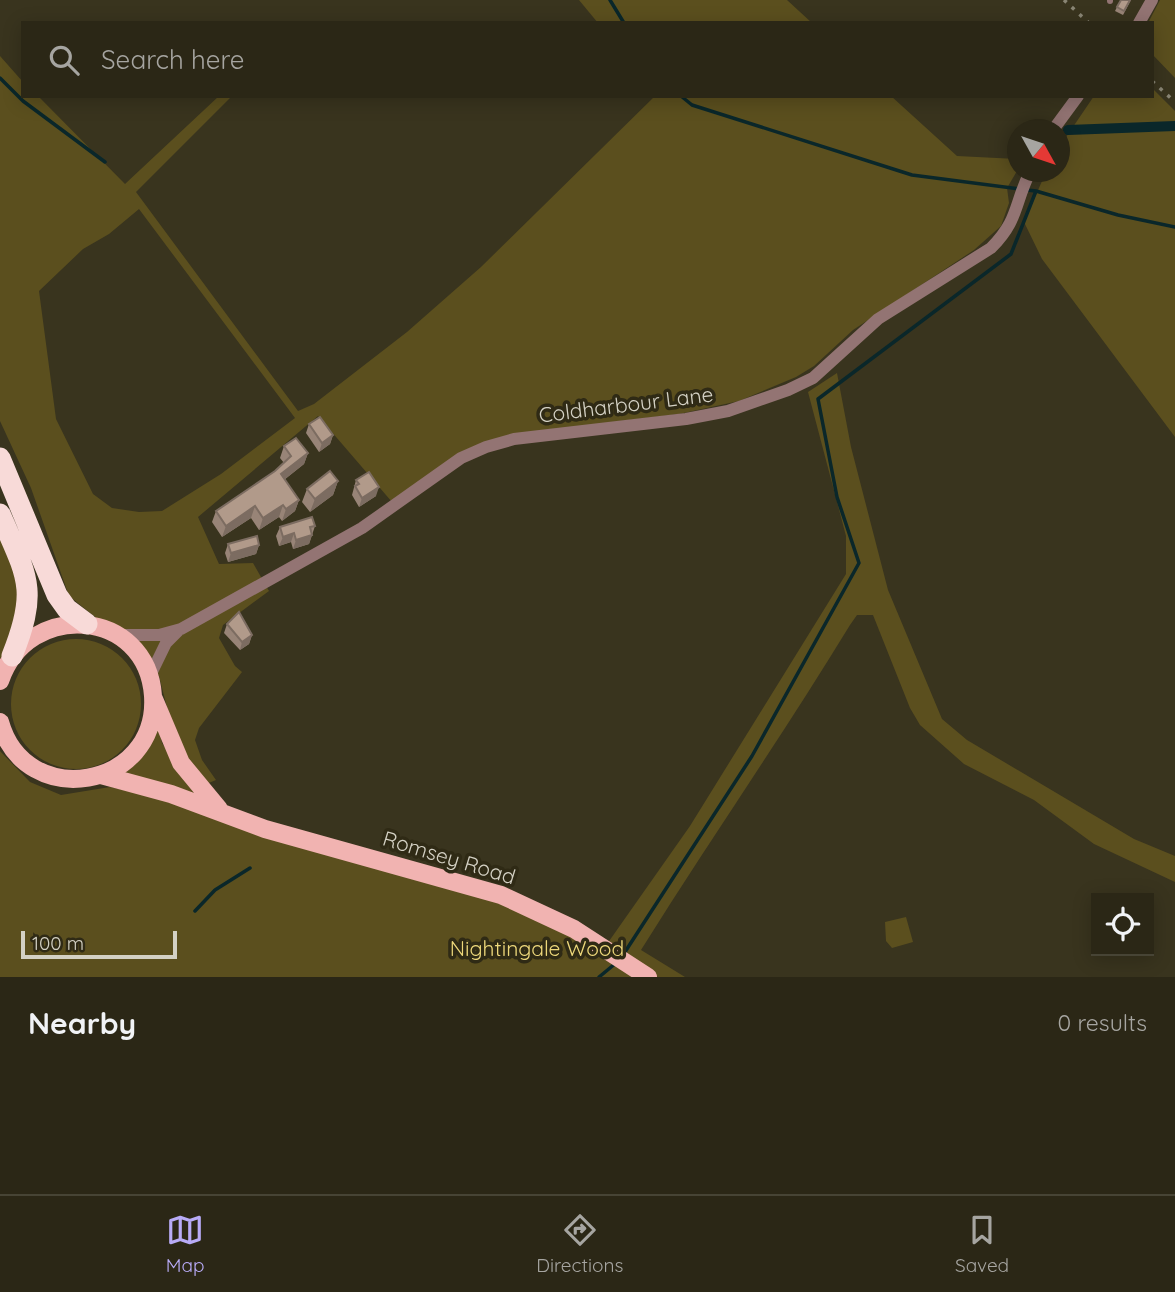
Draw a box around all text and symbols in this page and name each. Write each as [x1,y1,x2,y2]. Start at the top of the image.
search box [21,21,1154,98]
icon: search [45,41,83,79]
text: Search here [101,43,245,76]
north arrow [1007,119,1070,182]
street label: Coldharbour Lane [537,380,715,428]
street label: Romsey Road [380,825,519,890]
map controls [1091,893,1154,956]
button: locate [1091,893,1154,956]
scale bar [21,928,177,960]
text: 100 m [32,931,84,955]
park label: Nightingale Wood [450,935,624,961]
text: Nearby [28,1004,136,1042]
text: 0 results [1058,1008,1147,1037]
tab: Map [166,1211,205,1277]
tab: Directions [536,1211,623,1277]
tab: Saved [955,1211,1009,1277]

